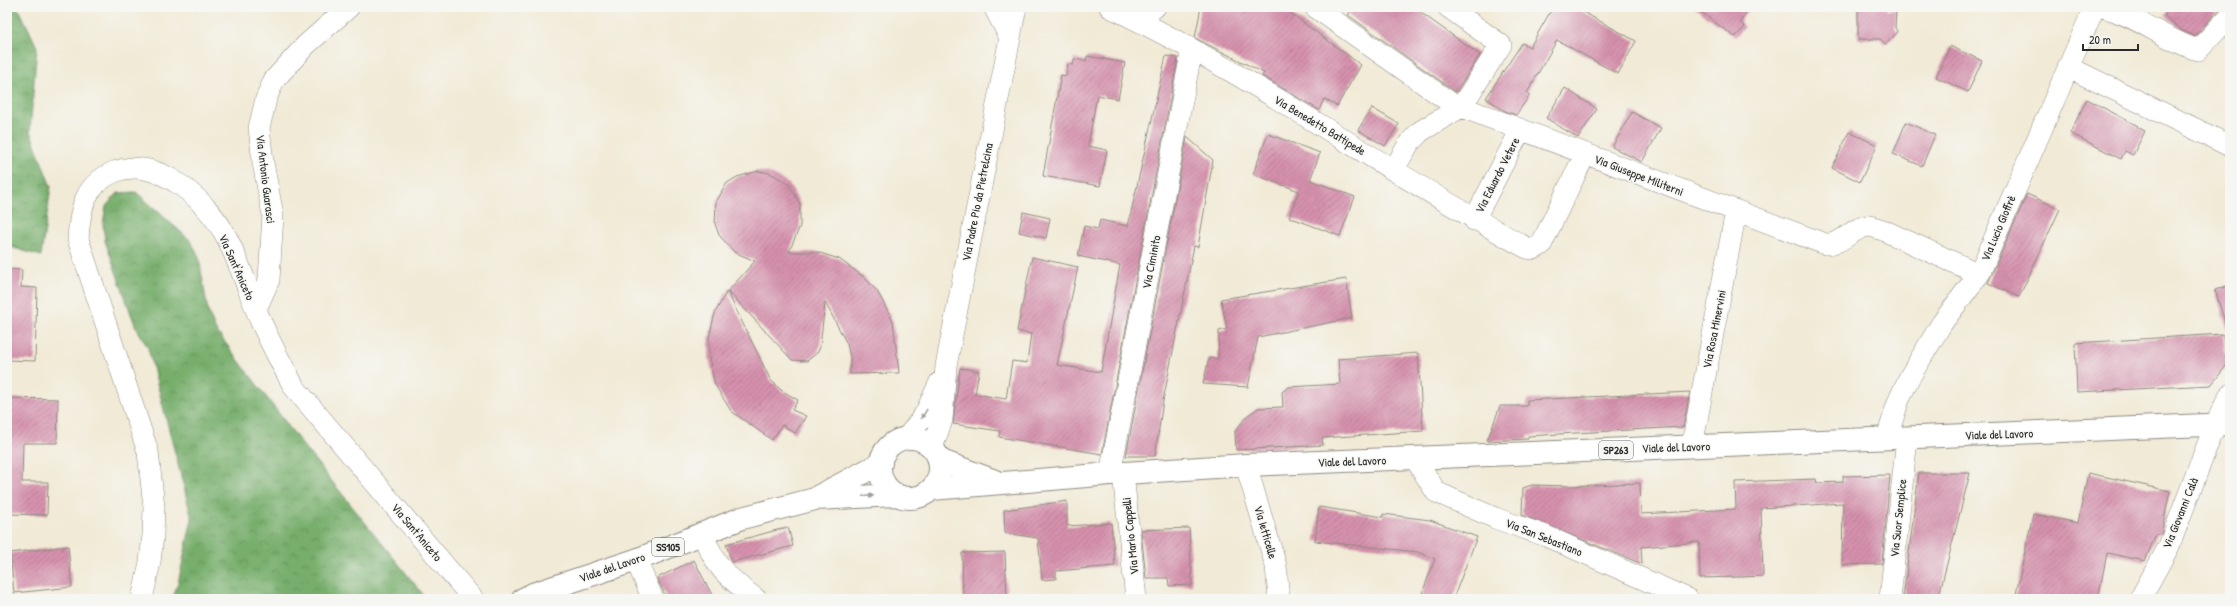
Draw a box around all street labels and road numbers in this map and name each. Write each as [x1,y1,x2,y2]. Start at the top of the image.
street label: Via Benedetto Battipede [1271,91,1369,159]
street label: Via Antonio Guarasci [252,134,280,224]
street label: Via Eduardo Vetere [1471,134,1524,216]
street label: Via Padre Pio da Pietrelcina [957,141,997,262]
street label: Via Giuseppe Militerni [1592,150,1686,200]
street label: Via Lucio Gioffrè [1976,192,2020,264]
street label: Via Sant'Aniceto [215,231,259,303]
street label: Via Ciminito [1137,234,1165,290]
street label: Via Rosa Minervini [1698,288,1730,370]
street label: Viale del Lavoro [1964,424,2034,444]
street label: Viale del Lavoro [1641,437,1711,457]
road number: SP263 [1599,441,1633,459]
street label: Viale del Lavoro [1317,451,1387,471]
street label: Via Giovanni Calà [2158,475,2202,551]
street label: Via Suor Semplice [1885,478,1911,558]
street label: Via Mario Cappelli [1117,496,1143,576]
street label: Via Sant'Aniceto [388,499,446,565]
street label: Via Ietticelle [1250,503,1282,561]
street label: Via San Sebastiano [1503,514,1585,560]
road number: SS105 [652,538,684,556]
street label: Viale del Lavoro [577,548,647,586]

